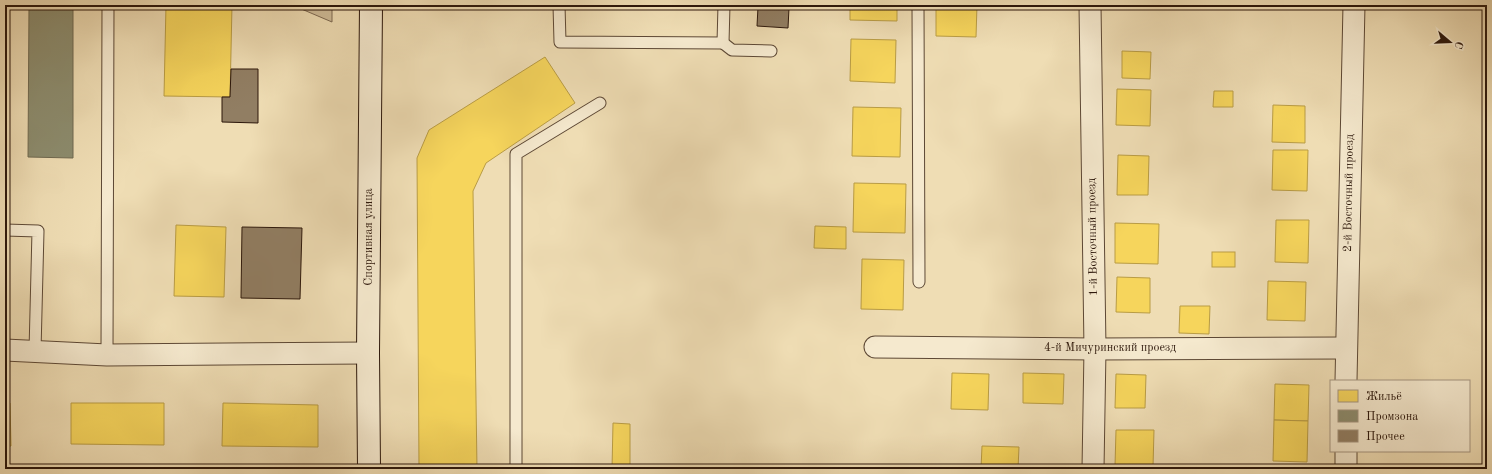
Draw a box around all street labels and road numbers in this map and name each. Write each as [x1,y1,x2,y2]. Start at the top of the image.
street label: 2-й Восточный проезд [1342,134,1356,252]
street label: 1-й Восточный проезд [1086,178,1100,296]
street label: Спортивная улица [363,188,375,286]
street label: 4-й Мичуринский проезд [1044,342,1176,354]

